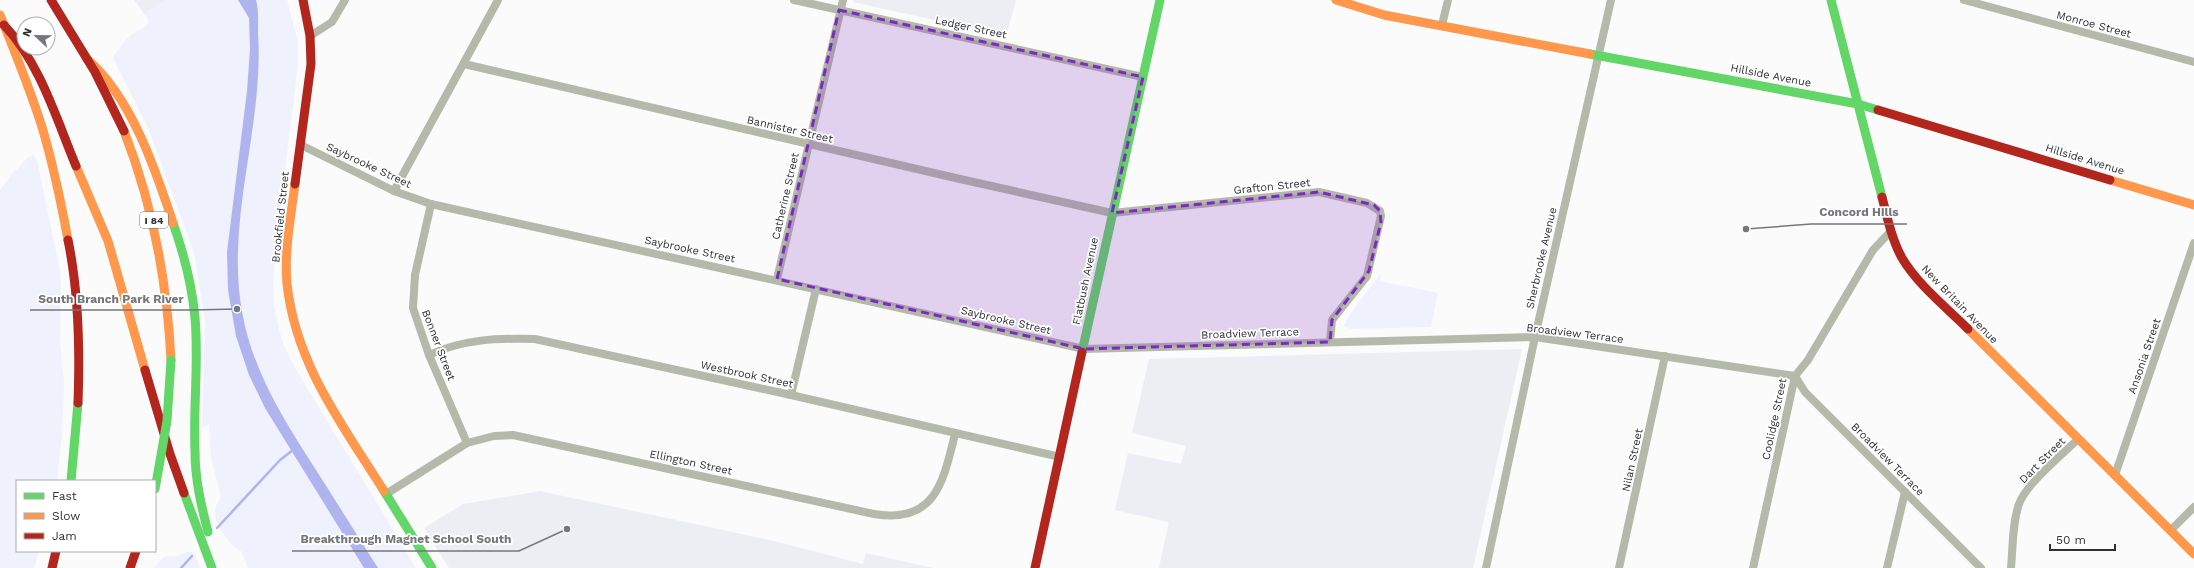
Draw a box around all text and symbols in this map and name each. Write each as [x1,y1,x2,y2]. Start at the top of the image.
street label: Monroe Street [2055,8,2133,41]
street label: Ledger Street [934,14,1008,42]
north arrow [16,16,56,56]
text: N [20,26,35,39]
street label: Hillside Avenue [1729,61,1812,90]
street label: Bannister Street [746,113,835,146]
street label: Saybrooke Street [324,140,414,191]
street label: Hillside Avenue [2044,141,2126,178]
street label: Catherine Street [769,151,802,241]
street label: Brookfield Street [269,170,292,263]
street label: Grafton Street [1233,176,1311,197]
callout: Concord Hills [1811,200,1907,224]
text: Concord Hills [1819,205,1899,219]
street label: Sherbrooke Avenue [1523,206,1559,310]
road number: I 84 [140,212,168,228]
street label: Saybrooke Street [643,234,737,266]
street label: Flatbush Avenue [1070,236,1101,326]
street label: New Britain Avenue [1919,262,2001,346]
callout: South Branch Park River [30,286,192,310]
text: South Branch Park River [38,292,184,306]
street label: Saybrooke Street [960,304,1053,337]
street label: Bonner Street [419,308,458,383]
street label: Ansonia Street [2125,316,2164,396]
street label: Broadview Terrace [1526,321,1624,346]
street label: Broadview Terrace [1201,325,1299,342]
street label: Westbrook Street [699,358,795,391]
street label: Coolidge Street [1760,377,1790,461]
street label: Broadview Terrace [1848,420,1927,499]
street label: Nilan Street [1619,427,1646,493]
street label: Dart Street [2017,434,2068,486]
street label: Ellington Street [648,447,734,478]
legend [16,480,156,552]
text: Fast [52,489,77,503]
text: Slow [52,509,80,523]
scale bar [2050,526,2115,552]
callout: Breakthrough Magnet School South [292,527,519,551]
text: Jam [52,529,77,543]
text: Breakthrough Magnet School South [300,532,512,546]
text: 50 m [2056,533,2086,547]

